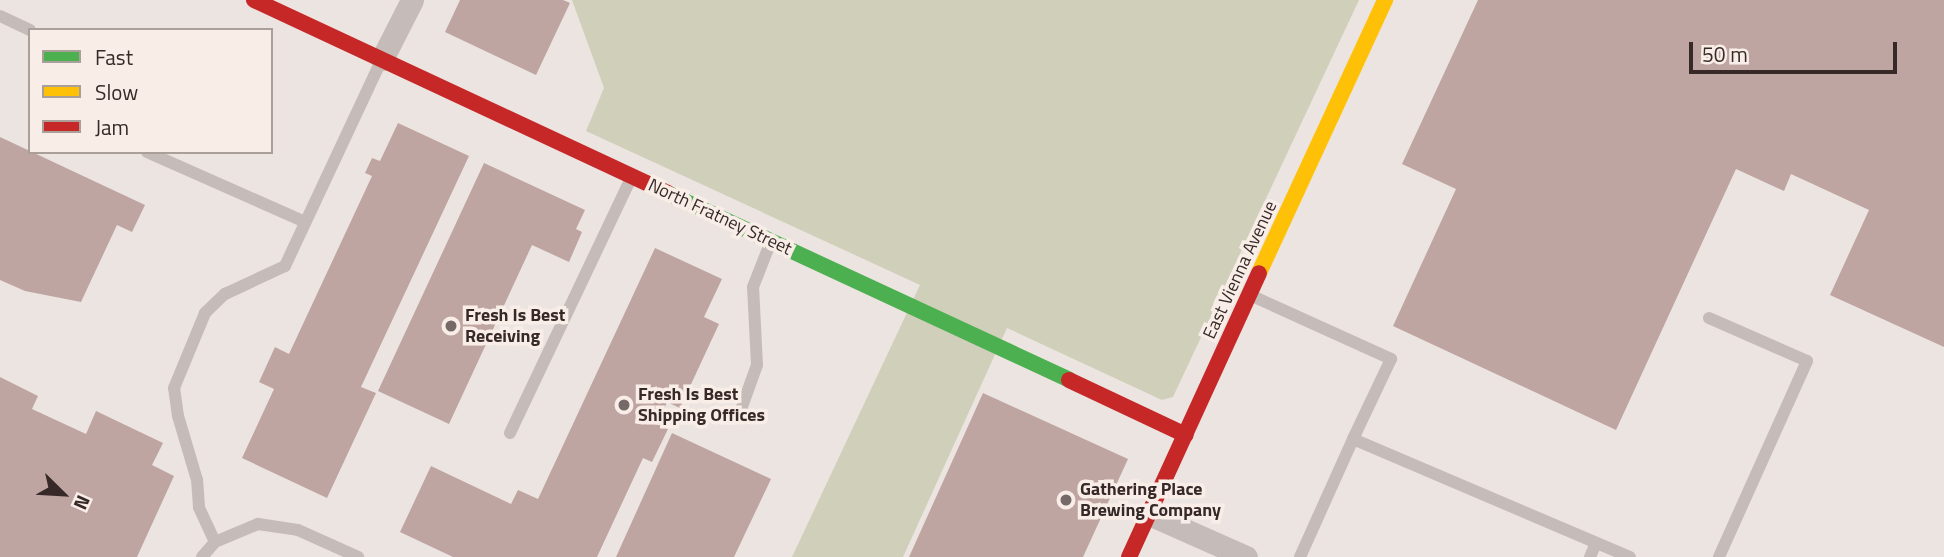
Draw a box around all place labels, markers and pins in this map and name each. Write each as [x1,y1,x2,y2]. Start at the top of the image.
place label: Fresh Is Best Receiving [465,305,565,348]
marker: Fresh Is Best Receiving [443,318,459,334]
place label: Fresh Is Best Shipping Offices [638,384,765,426]
marker: Fresh Is Best Shipping Offices [616,397,632,413]
place label: Gathering Place Brewing Company [1080,479,1221,522]
marker: Gathering Place Brewing Company [1058,492,1074,508]

